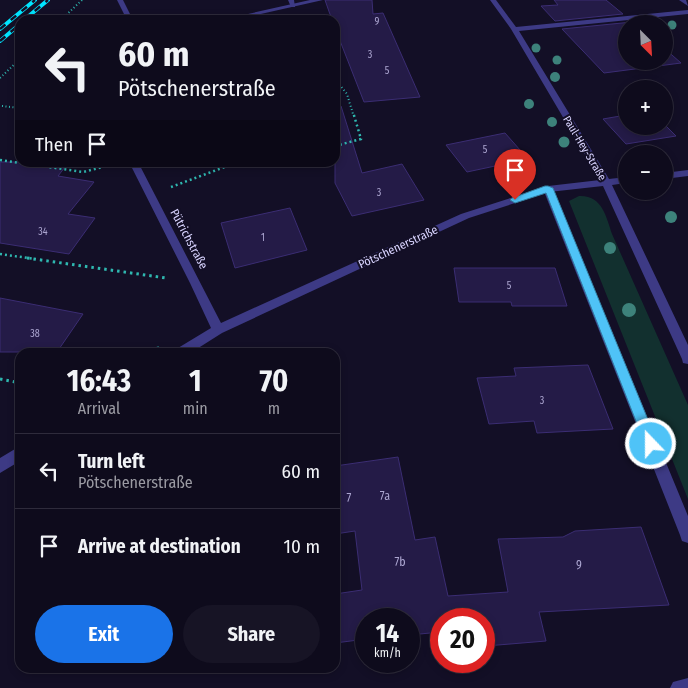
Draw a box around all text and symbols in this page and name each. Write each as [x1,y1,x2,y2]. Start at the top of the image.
north arrow [618,15,672,70]
map controls [618,15,673,200]
house number: 9 [375,16,380,28]
text: 60 m [118,33,189,75]
icon: left [35,35,100,100]
house number: 3 [368,49,373,61]
house number: 5 [385,65,390,77]
text: Pötschenerstraße [118,75,276,102]
button: + [618,80,673,135]
street label: Paul-Hey-Straße [560,114,609,183]
icon: arrive [83,130,111,158]
text: Then [35,133,73,156]
house number: 5 [483,144,488,156]
button: − [618,145,673,200]
pin [494,149,536,200]
icon: arrive [501,156,529,184]
house number: 3 [377,187,382,199]
street label: Pütrichstraße [167,207,211,271]
street label: Pötschenerstraße [356,222,440,272]
house number: 34 [38,226,48,238]
house number: 1 [261,232,265,244]
house number: 5 [507,280,512,292]
house number: 38 [30,328,40,340]
text: 16:43 [67,363,131,399]
text: 1 [189,363,202,399]
text: 70 [259,363,288,399]
house number: 3 [540,395,545,407]
text: Arrival [78,399,120,418]
text: min [183,399,208,418]
text: m [268,399,280,418]
position arrow [624,417,676,469]
text: Turn left [78,450,145,473]
icon: left [35,457,63,485]
text: 60 m [282,460,320,483]
text: Pötschenerstraße [78,473,193,492]
house number: 7a [380,489,390,503]
house number: 7 [347,491,352,505]
icon: arrive [35,532,63,560]
text: Arrive at destination [78,535,241,558]
text: 10 m [284,535,320,558]
house number: 7b [394,555,406,569]
house number: 9 [576,558,582,572]
button: Exit [35,605,173,663]
button: Share [183,605,320,663]
speed limit sign: 20 [430,608,495,673]
text: 14 [376,619,399,649]
text: km/h [374,646,401,660]

